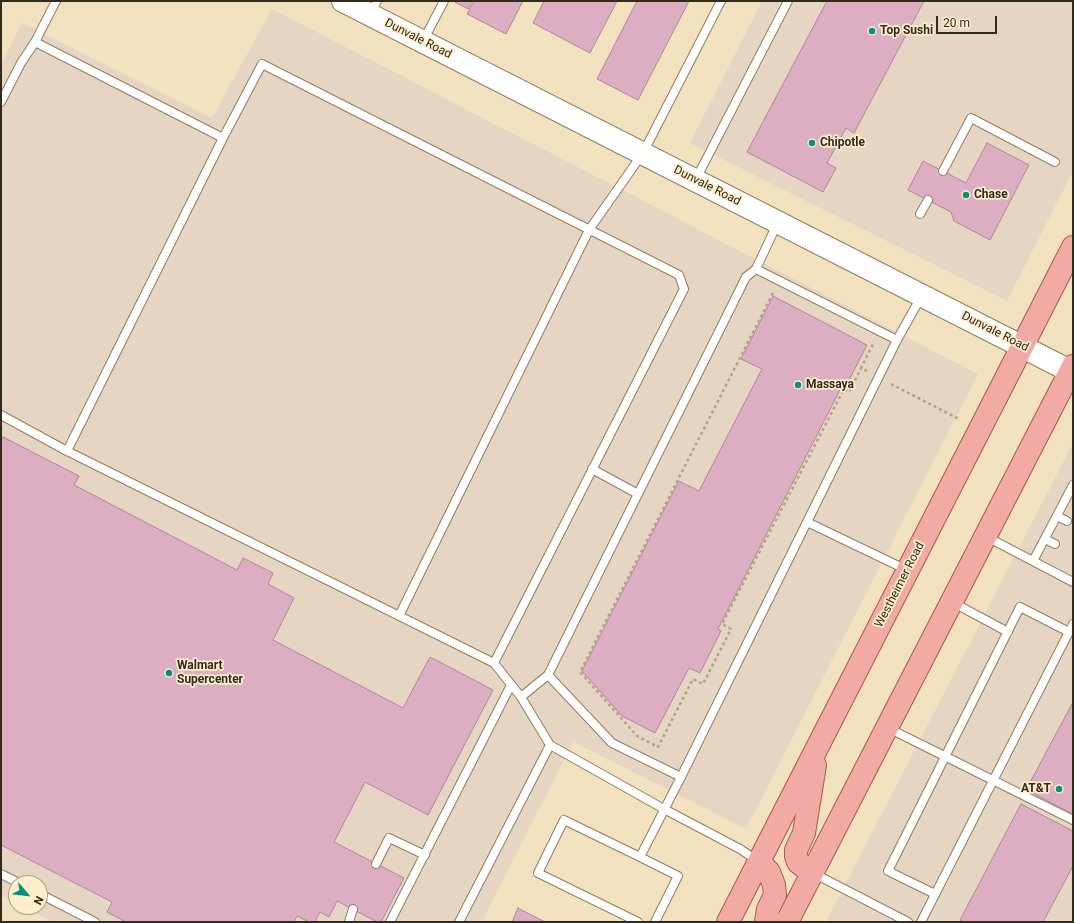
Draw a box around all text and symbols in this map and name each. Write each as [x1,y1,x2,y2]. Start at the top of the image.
scale bar [938,8,999,34]
street label: Dunvale Road [382,16,454,62]
text: 20 m [943,16,970,30]
place label: Top Sushi [880,24,933,38]
marker: Top Sushi [867,26,877,36]
place label: Chipotle [820,136,865,150]
marker: Chipotle [807,138,817,148]
street label: Dunvale Road [671,163,743,209]
place label: Chase [974,188,1008,202]
marker: Chase [961,190,971,200]
street label: Dunvale Road [959,309,1031,355]
place label: Massaya [806,378,854,392]
marker: Massaya [793,380,803,390]
street label: Westheimer Road [872,540,928,630]
place label: Walmart Supercenter [177,659,243,687]
marker: Walmart Supercenter [164,668,174,678]
place label: AT&T [1021,782,1051,796]
marker: AT&T [1054,784,1064,794]
north arrow [8,875,48,915]
text: N [31,894,46,907]

